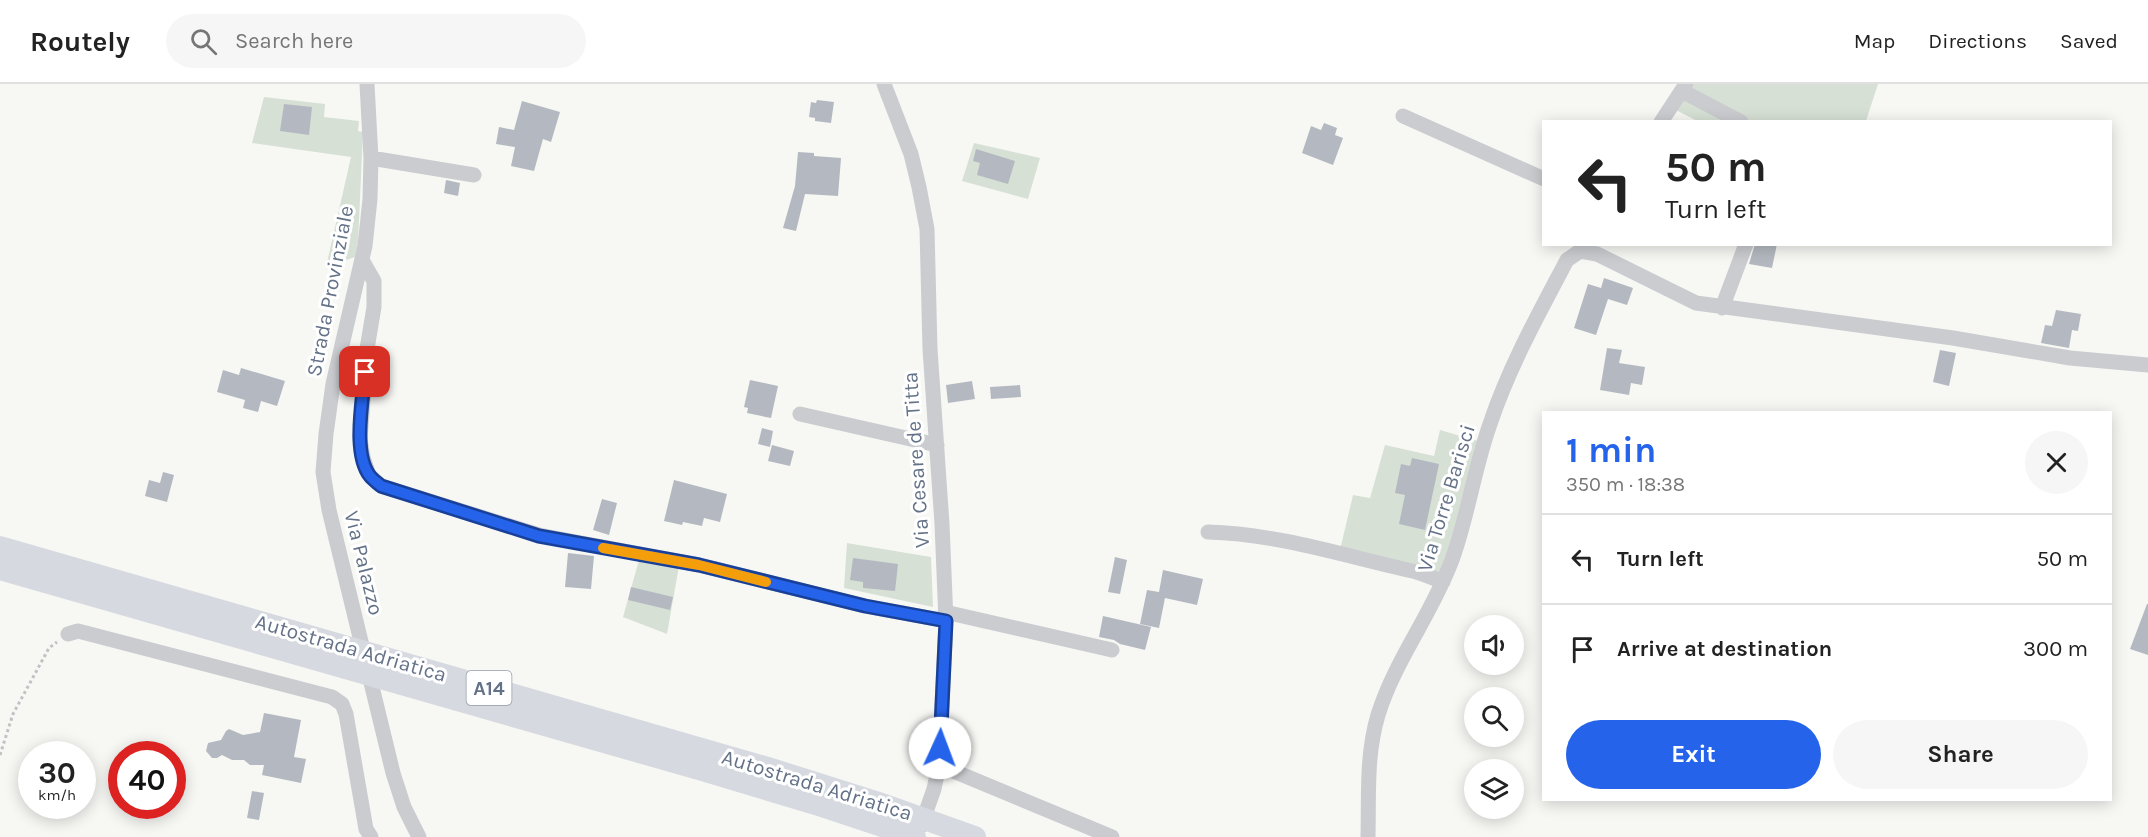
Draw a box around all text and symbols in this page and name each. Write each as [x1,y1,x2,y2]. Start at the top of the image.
search box [166,14,586,68]
text: Routely [30,25,130,58]
icon: search [187,25,220,58]
text: Search here [235,28,353,54]
text: Map [1854,29,1895,53]
text: Directions [1928,29,2027,53]
text: Saved [2060,29,2118,53]
text: 50 m [1665,142,1767,192]
icon: left [1566,144,1644,222]
text: Turn left [1665,193,1766,225]
street label: Strada Provinziale [302,204,358,378]
pin [339,346,390,397]
icon: arrive [348,355,381,388]
street label: Via Cesare de Titta [898,371,934,549]
street label: Via Torre Barisci [1412,422,1480,574]
text: 1 min [1566,429,1656,471]
button: close [2025,431,2088,494]
text: 350 m · 18:38 [1566,473,1685,496]
street label: Via Palazzo [339,508,389,618]
icon: left [1566,543,1599,576]
text: Turn left [1617,546,1704,572]
text: 50 m [2037,546,2088,572]
street label: Autostrada Adriatica [253,609,449,687]
map controls [1464,615,1524,819]
button: sound [1464,615,1524,675]
icon: arrive [1566,633,1599,666]
text: Arrive at destination [1617,636,1832,662]
text: 300 m [2023,636,2088,662]
road number: A14 [466,671,512,705]
button: search [1464,687,1524,747]
position arrow [908,716,972,780]
button: Exit [1566,720,1821,789]
button: Share [1833,720,2088,789]
speed limit sign: 40 [108,741,186,819]
street label: Autostrada Adriatica [719,745,915,825]
text: 30 [38,755,76,791]
button: layers [1464,759,1524,819]
text: km/h [38,786,76,804]

